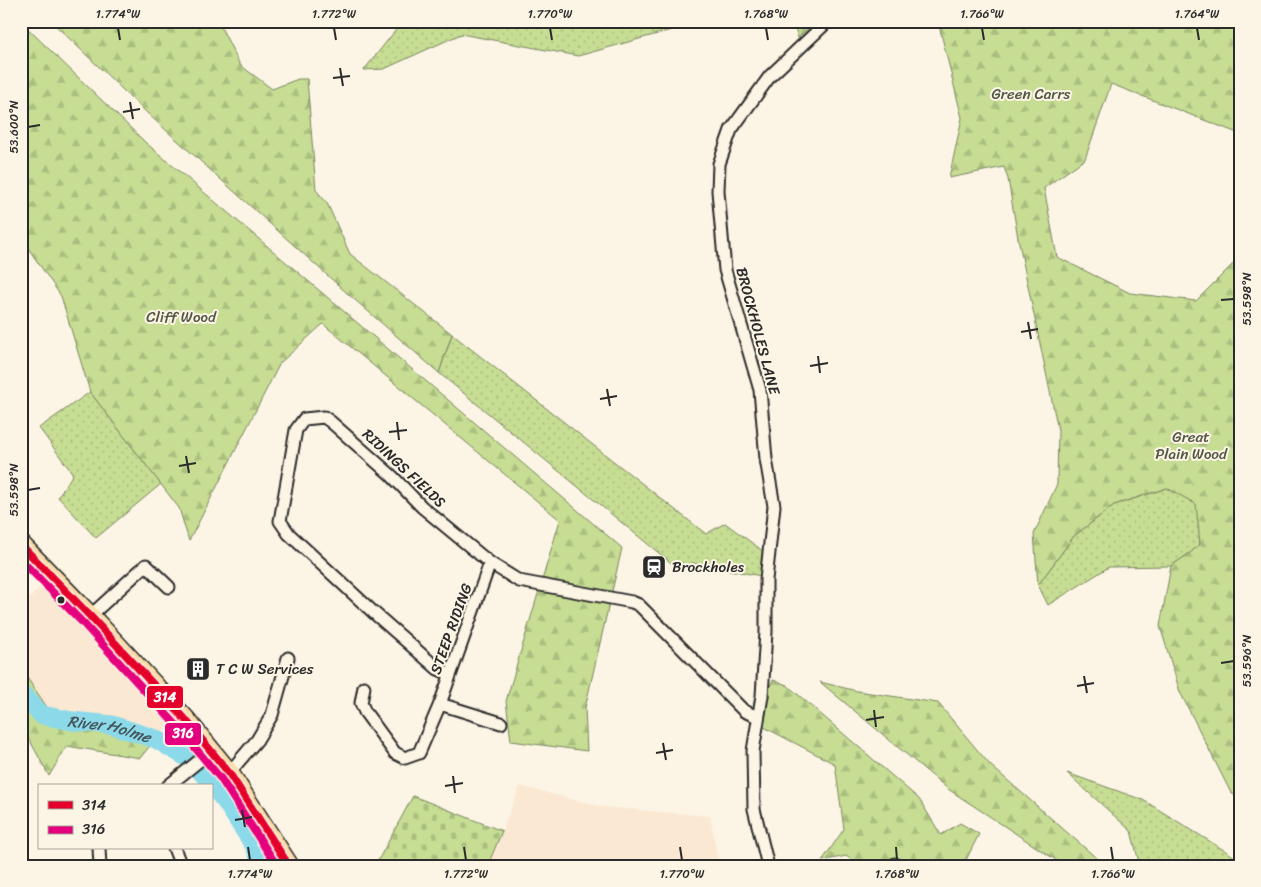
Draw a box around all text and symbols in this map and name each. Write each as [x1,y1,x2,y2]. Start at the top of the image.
text: 1.774°W [96,3,141,25]
text: 1.772°W [312,3,357,25]
text: 1.770°W [528,3,573,25]
text: 1.768°W [744,3,789,25]
text: 1.766°W [960,3,1005,25]
text: 1.764°W [1175,3,1220,25]
park label: Green Carrs [992,81,1071,107]
text: 53.600°N [3,100,25,153]
street label: BROCKHOLES LANE [728,264,788,399]
text: 53.598°N [1236,272,1258,325]
park label: Cliff Wood [146,304,217,330]
street label: RIDINGS FIELDS [356,422,452,514]
park label: Great Plain Wood [1155,424,1228,467]
text: 53.598°N [3,463,25,516]
station icon: Brockholes [641,554,667,580]
place label: Brockholes [672,554,745,580]
street label: STEEP RIDING [423,579,480,678]
unlabelled marker [56,595,66,605]
text: 53.596°N [1236,634,1258,687]
building icon: T C W Services [185,656,211,682]
place label: T C W Services [216,656,313,682]
line badge: 314 [146,685,184,709]
text: 314 [153,685,176,710]
water label: River Holme [66,706,156,752]
text: 316 [171,721,194,746]
line badge: 316 [164,722,202,746]
legend [38,784,212,850]
text: 314 [82,792,106,818]
text: 316 [82,816,105,842]
text: 1.774°W [228,863,273,885]
text: 1.772°W [444,863,489,885]
text: 1.770°W [660,863,705,885]
text: 1.768°W [875,863,920,885]
text: 1.766°W [1091,863,1136,885]

